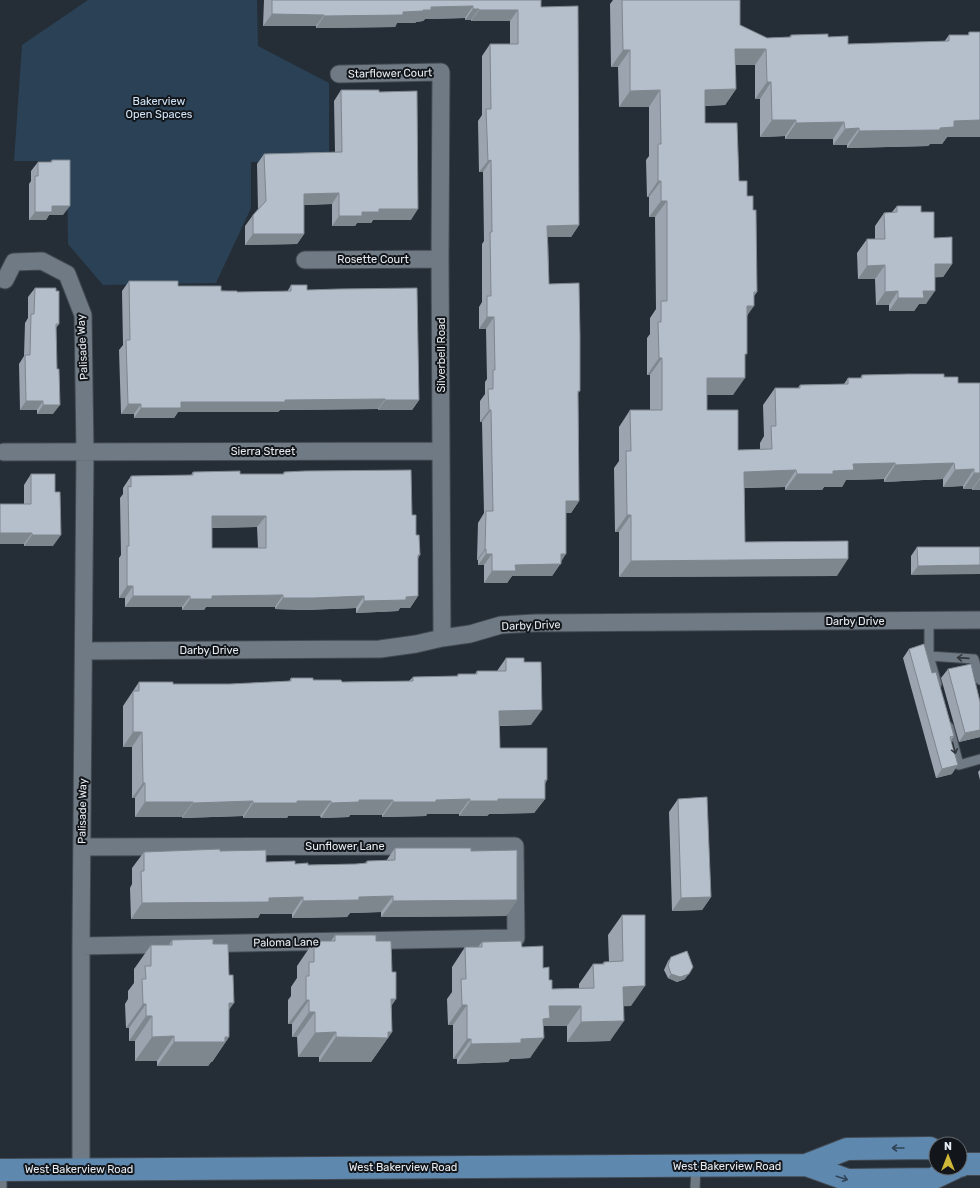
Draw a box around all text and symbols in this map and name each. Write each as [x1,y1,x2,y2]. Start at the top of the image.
street label: Starflower Court [348,66,433,81]
park label: Bakerview Open Spaces [126,95,193,121]
street label: Rosette Court [337,253,409,266]
street label: Palisade Way [74,314,91,380]
street label: Silverbell Road [435,317,448,393]
street label: Sierra Street [231,445,296,458]
street label: Darby Drive [825,615,885,628]
street label: Darby Drive [501,618,561,633]
street label: Darby Drive [179,644,239,657]
one-way arrow [957,655,970,662]
one-way arrow [951,741,959,754]
street label: Palisade Way [75,778,90,844]
street label: Sunflower Lane [305,840,385,853]
street label: Paloma Lane [253,935,319,950]
north arrow [928,1136,968,1176]
text: N [944,1140,952,1153]
one-way arrow [892,1144,905,1152]
street label: West Bakerview Road [673,1160,781,1173]
street label: West Bakerview Road [349,1161,457,1174]
street label: West Bakerview Road [25,1163,133,1176]
one-way arrow [836,1175,849,1182]

